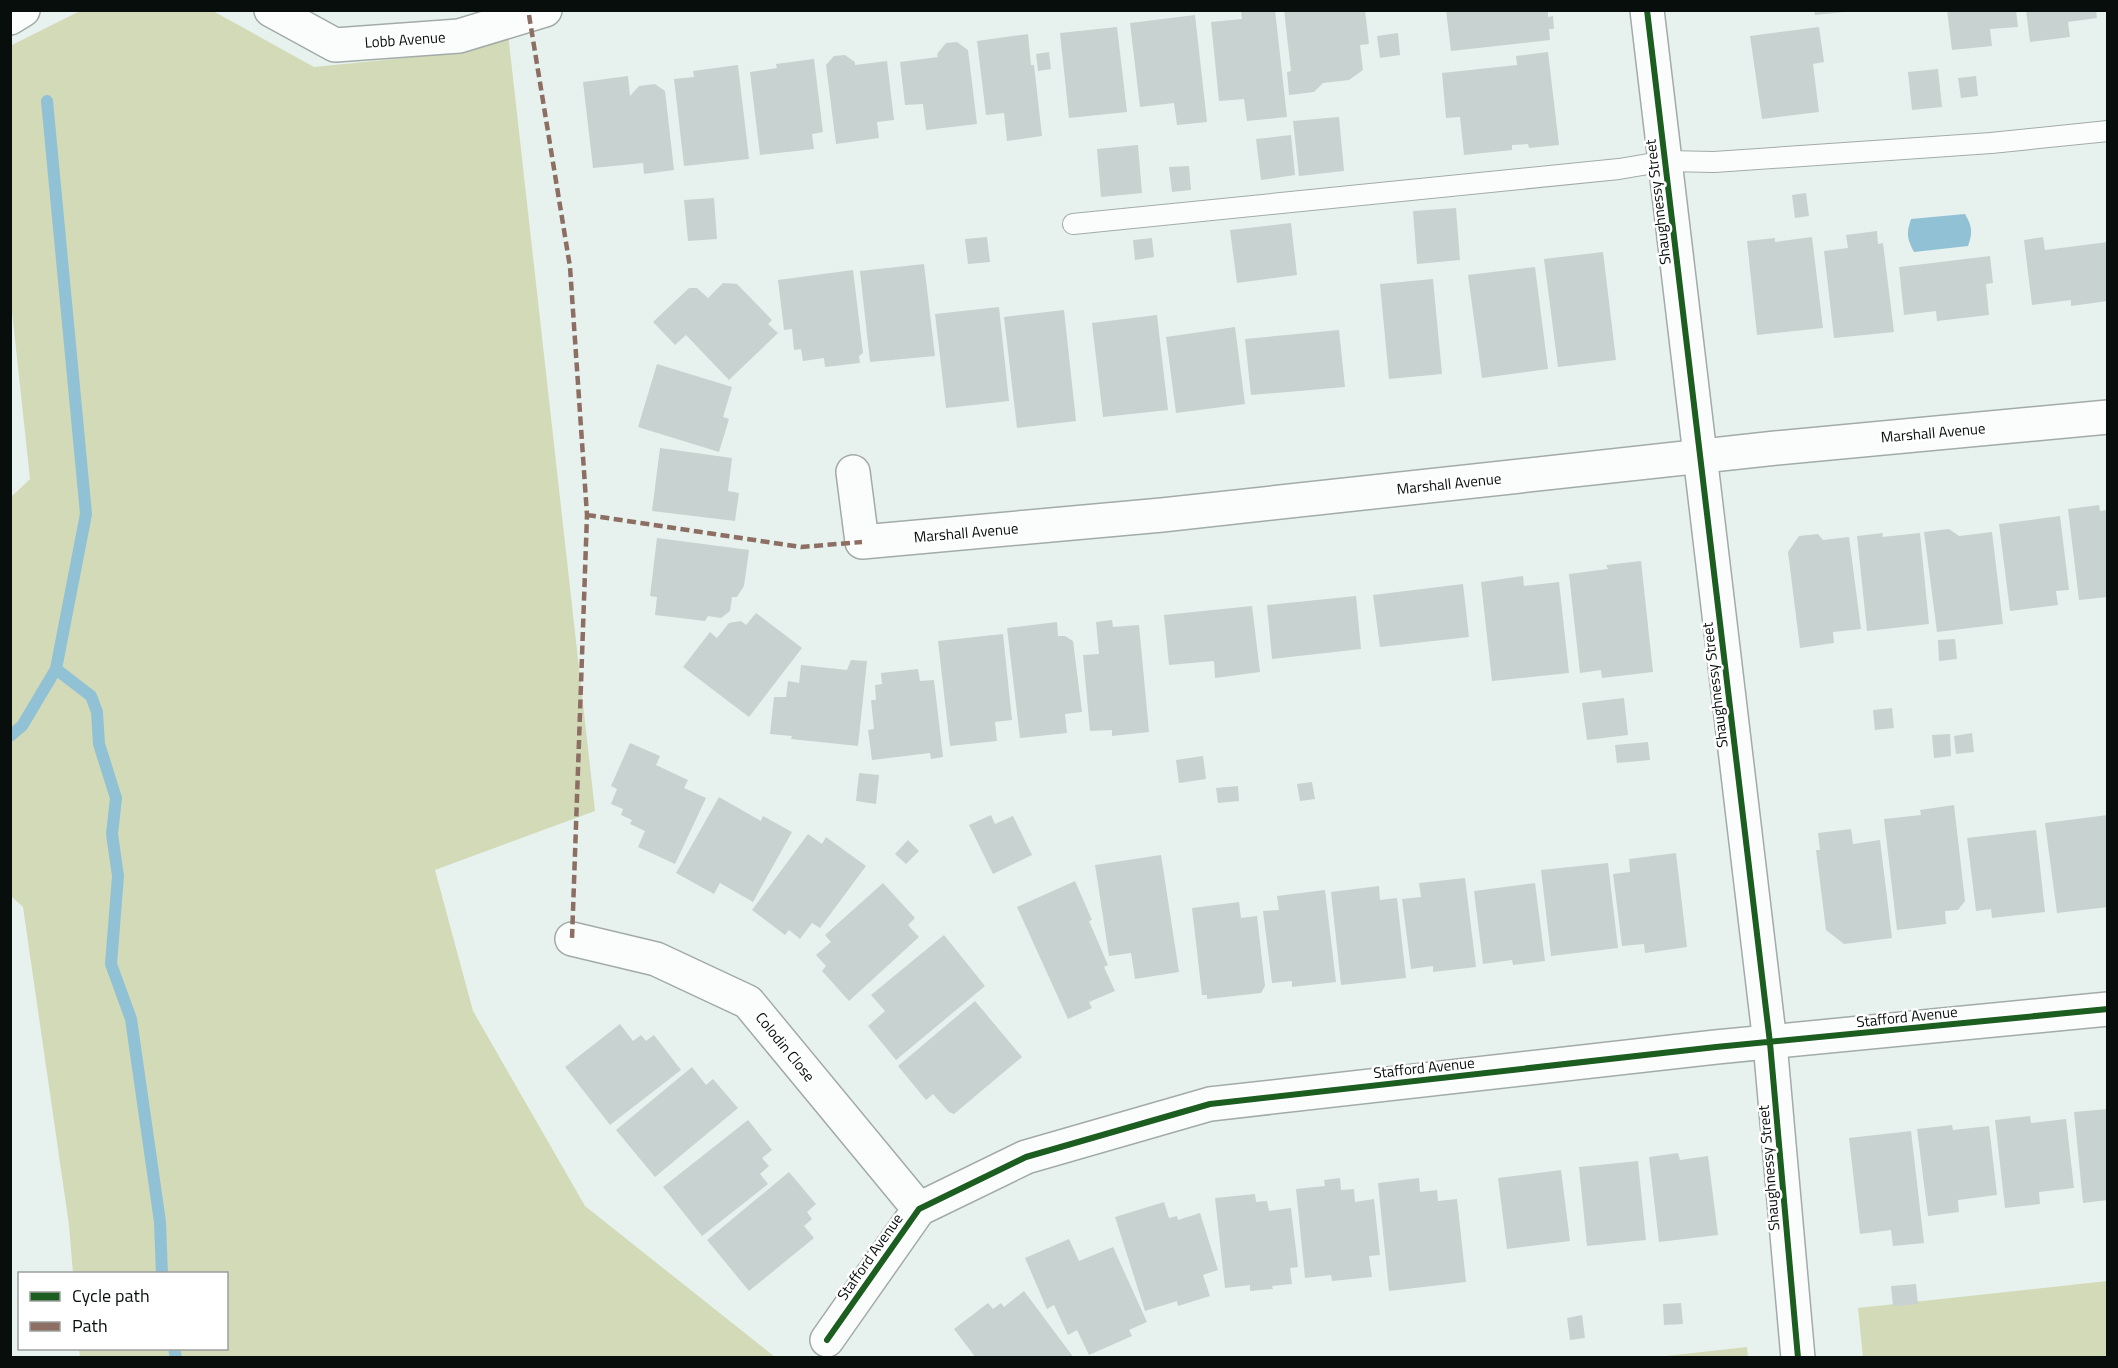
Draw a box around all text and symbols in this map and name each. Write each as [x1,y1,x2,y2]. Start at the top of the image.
street label: Lobb Avenue [364,25,446,54]
street label: Shaughnessy Street [1638,137,1677,266]
street label: Marshall Avenue [1880,416,1986,449]
street label: Marshall Avenue [1396,467,1502,500]
street label: Marshall Avenue [913,516,1019,549]
street label: Shaughnessy Street [1695,620,1734,749]
street label: Stafford Avenue [1855,1000,1959,1033]
street label: Colodin Close [750,1007,821,1087]
street label: Stafford Avenue [1372,1051,1476,1084]
street label: Shaughnessy Street [1751,1103,1785,1232]
street label: Stafford Avenue [831,1208,908,1305]
legend [18,1272,228,1350]
text: Cycle path [72,1282,150,1309]
text: Path [72,1312,108,1339]

